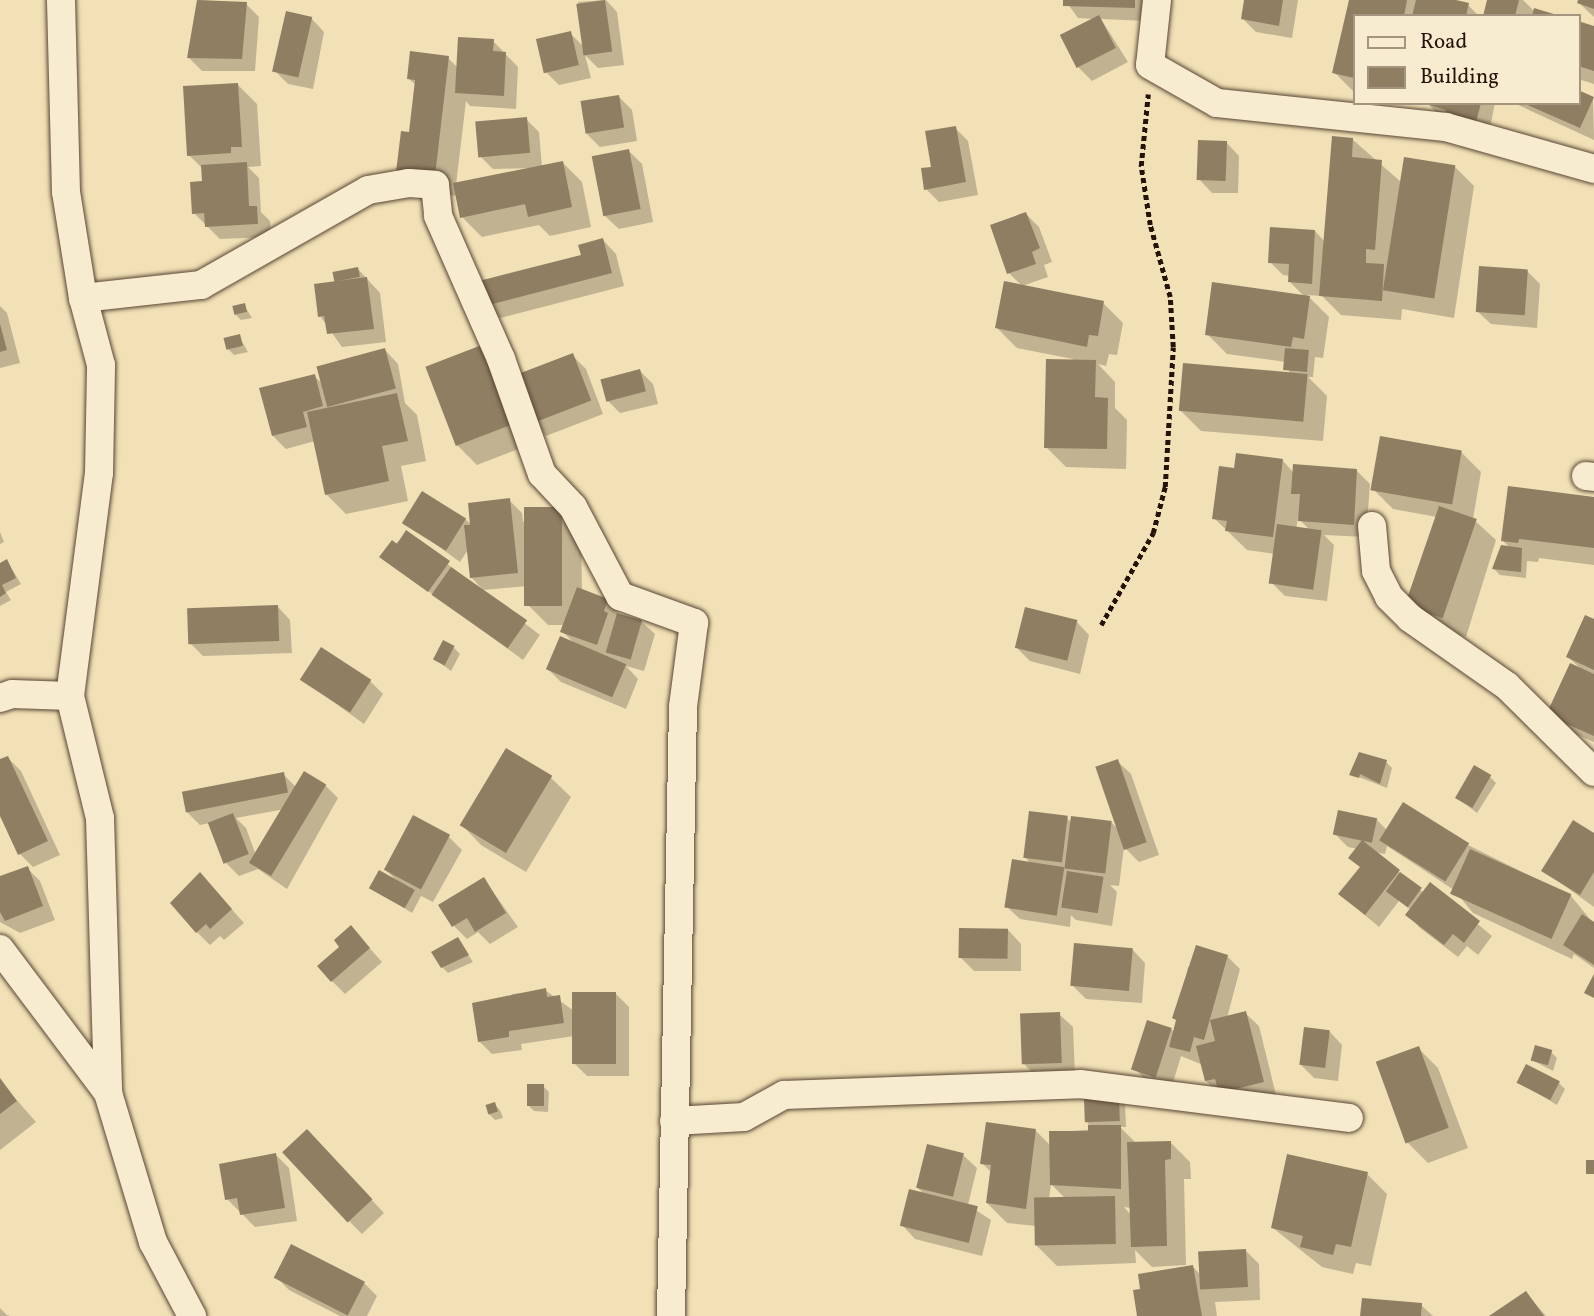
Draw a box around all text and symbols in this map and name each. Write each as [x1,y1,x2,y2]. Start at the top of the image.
legend [1352,14,1580,105]
text: Road [1420,28,1467,57]
text: Building [1420,63,1499,92]

